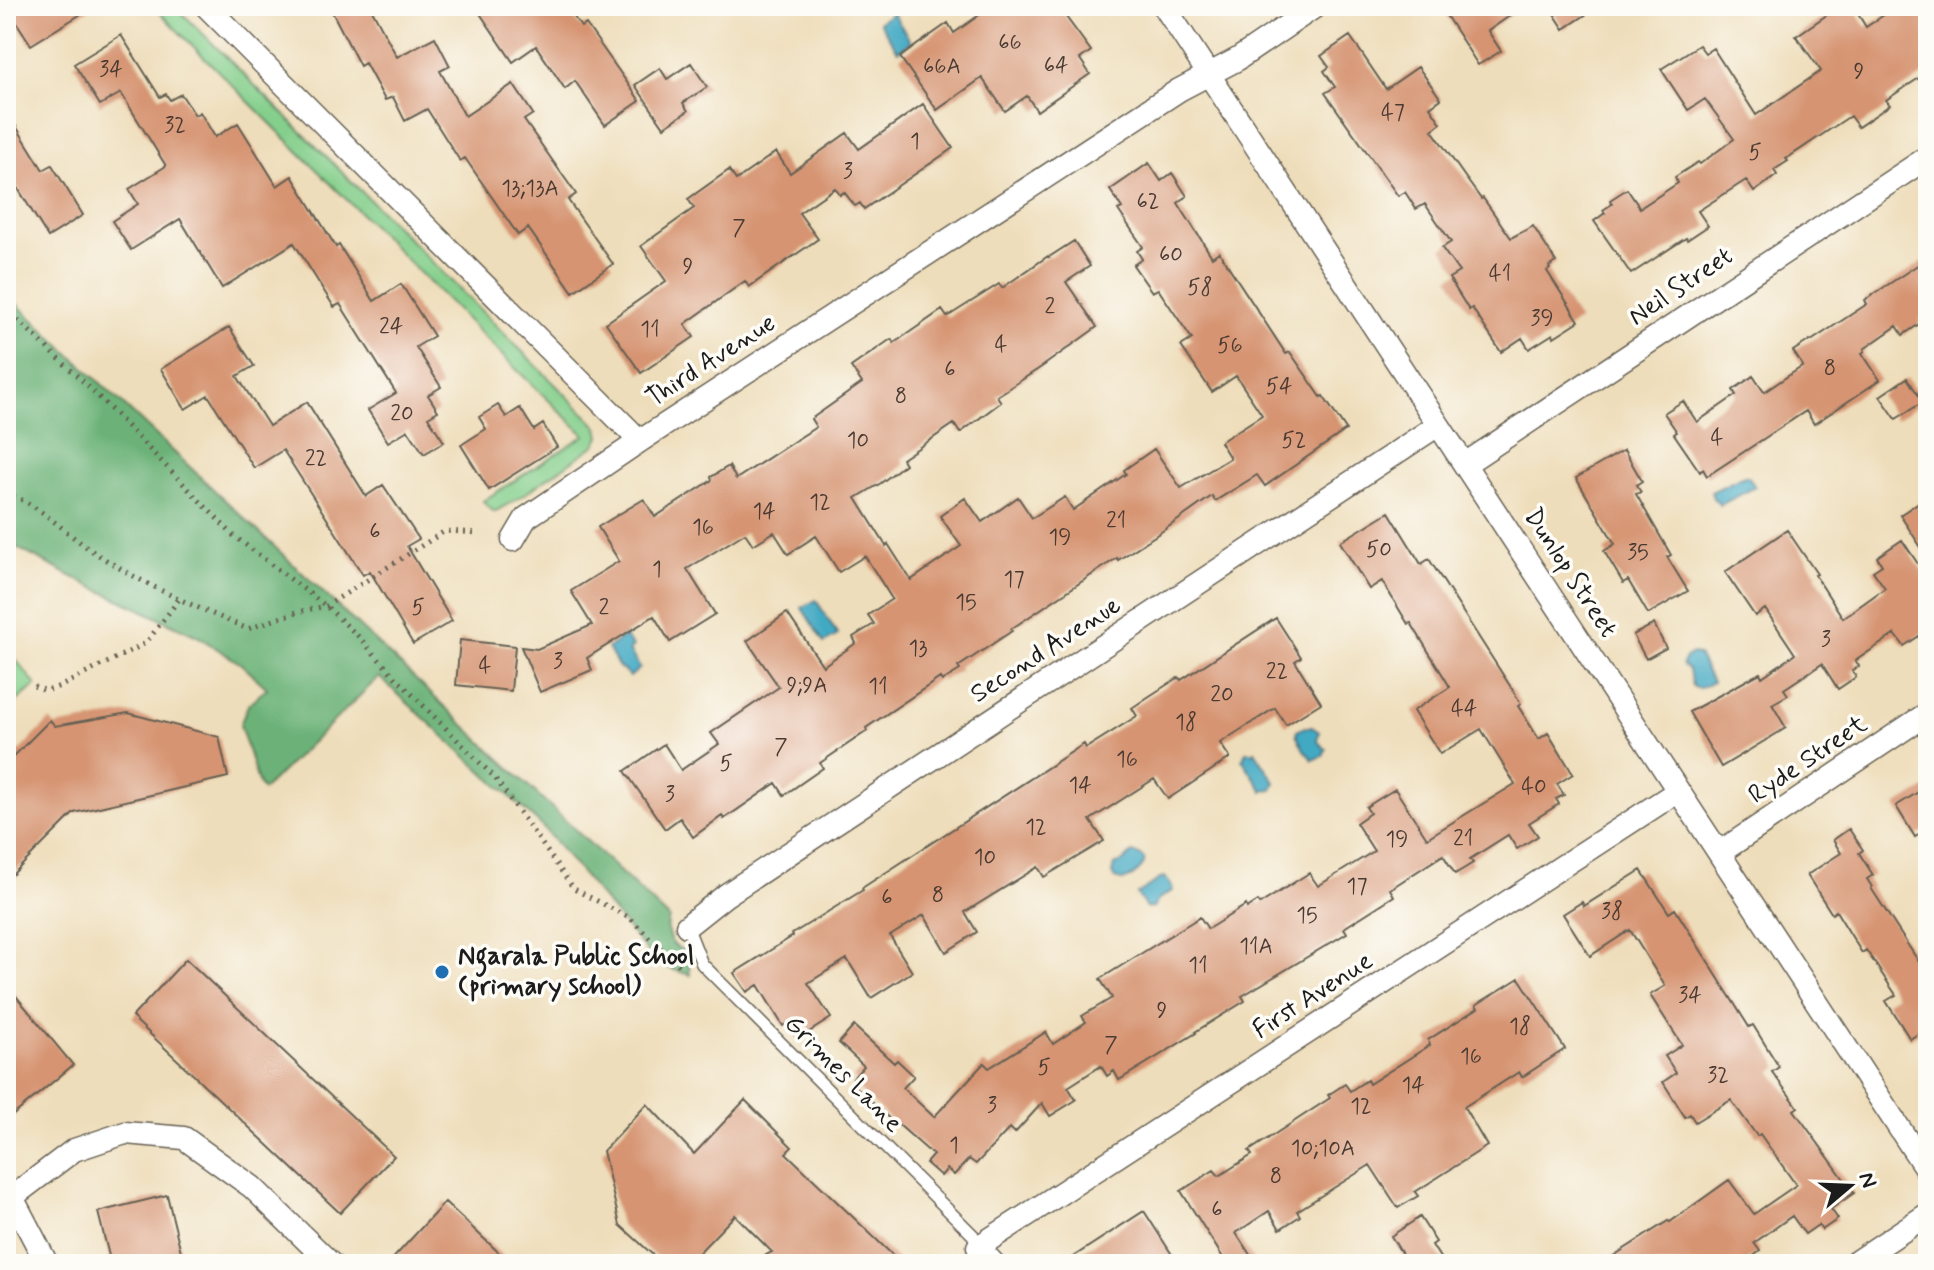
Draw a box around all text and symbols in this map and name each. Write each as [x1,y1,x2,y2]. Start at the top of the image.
house number: 66 [998,29,1022,57]
house number: 64 [1044,52,1068,80]
house number: 66A [923,53,961,81]
house number: 34 [99,56,123,84]
house number: 9 [1854,58,1864,86]
house number: 47 [1381,99,1405,127]
house number: 32 [164,112,186,140]
house number: 1 [910,128,920,156]
house number: 5 [1748,139,1762,167]
house number: 3 [843,158,853,186]
house number: 13;13A [501,175,559,203]
house number: 62 [1137,188,1159,216]
house number: 7 [732,215,746,243]
street label: Neil Street [1622,240,1740,334]
house number: 60 [1159,241,1183,269]
house number: 9 [683,253,693,281]
house number: 41 [1489,260,1511,288]
house number: 58 [1187,274,1213,302]
house number: 2 [1045,293,1056,321]
house number: 39 [1530,305,1554,333]
street label: Third Avenue [640,306,782,416]
house number: 24 [379,313,403,341]
house number: 11 [640,316,660,344]
house number: 4 [995,331,1008,359]
house number: 56 [1217,332,1243,360]
house number: 8 [1824,355,1836,383]
house number: 6 [944,356,956,384]
house number: 54 [1266,373,1292,401]
house number: 8 [895,383,907,411]
house number: 20 [390,400,414,428]
house number: 4 [1711,424,1724,452]
house number: 10 [847,427,869,455]
house number: 52 [1282,427,1306,455]
house number: 22 [305,445,327,473]
house number: 12 [809,489,831,517]
house number: 14 [752,498,776,526]
street label: Dunlop Street [1515,502,1625,644]
house number: 21 [1106,507,1126,535]
house number: 16 [692,514,714,542]
house number: 6 [369,518,381,546]
house number: 19 [1049,524,1071,552]
house number: 50 [1366,536,1392,564]
house number: 35 [1627,539,1649,567]
house number: 1 [652,556,662,584]
house number: 17 [1004,566,1024,594]
house number: 15 [955,589,977,617]
street label: Second Avenue [964,589,1128,711]
house number: 5 [411,594,425,622]
house number: 2 [599,594,610,622]
house number: 3 [1821,626,1831,654]
house number: 13 [908,635,928,663]
house number: 3 [553,648,563,676]
house number: 4 [479,652,492,680]
house number: 22 [1266,658,1288,686]
house number: 9;9A [786,672,828,700]
house number: 11 [868,673,888,701]
house number: 20 [1210,681,1234,709]
house number: 44 [1451,695,1477,723]
street label: Ryde Street [1742,708,1874,812]
house number: 18 [1175,709,1197,737]
house number: 7 [774,734,788,762]
house number: 16 [1116,746,1138,774]
house number: 5 [719,750,733,778]
house number: 14 [1068,772,1092,800]
house number: 40 [1521,773,1547,801]
house number: 3 [665,781,675,809]
house number: 12 [1025,814,1047,842]
house number: 21 [1453,825,1473,853]
house number: 19 [1386,826,1408,854]
house number: 10 [974,844,996,872]
house number: 17 [1347,873,1367,901]
house number: 8 [932,882,944,910]
house number: 6 [881,884,893,912]
house number: 38 [1601,898,1623,926]
house number: 15 [1296,902,1318,930]
house number: 11A [1239,933,1273,961]
place label: Ngarala Public School (primary school) [458,940,694,1004]
street label: First Avenue [1246,944,1380,1047]
house number: 11 [1188,952,1208,980]
marker: Ngarala Public School (primary school) [433,963,451,981]
house number: 34 [1678,982,1702,1010]
house number: 9 [1157,997,1167,1025]
street label: Grimes Lane [776,1007,910,1141]
house number: 18 [1509,1013,1531,1041]
house number: 7 [1104,1032,1118,1060]
house number: 16 [1460,1043,1482,1071]
house number: 5 [1037,1054,1051,1082]
house number: 32 [1707,1062,1729,1090]
house number: 14 [1401,1072,1425,1100]
house number: 3 [987,1092,997,1120]
house number: 12 [1350,1093,1372,1121]
house number: 1 [949,1132,959,1160]
house number: 10;10A [1291,1135,1355,1163]
north arrow [1810,1146,1890,1226]
house number: 8 [1270,1163,1282,1191]
text: N [1851,1169,1883,1192]
house number: 6 [1211,1196,1223,1224]

